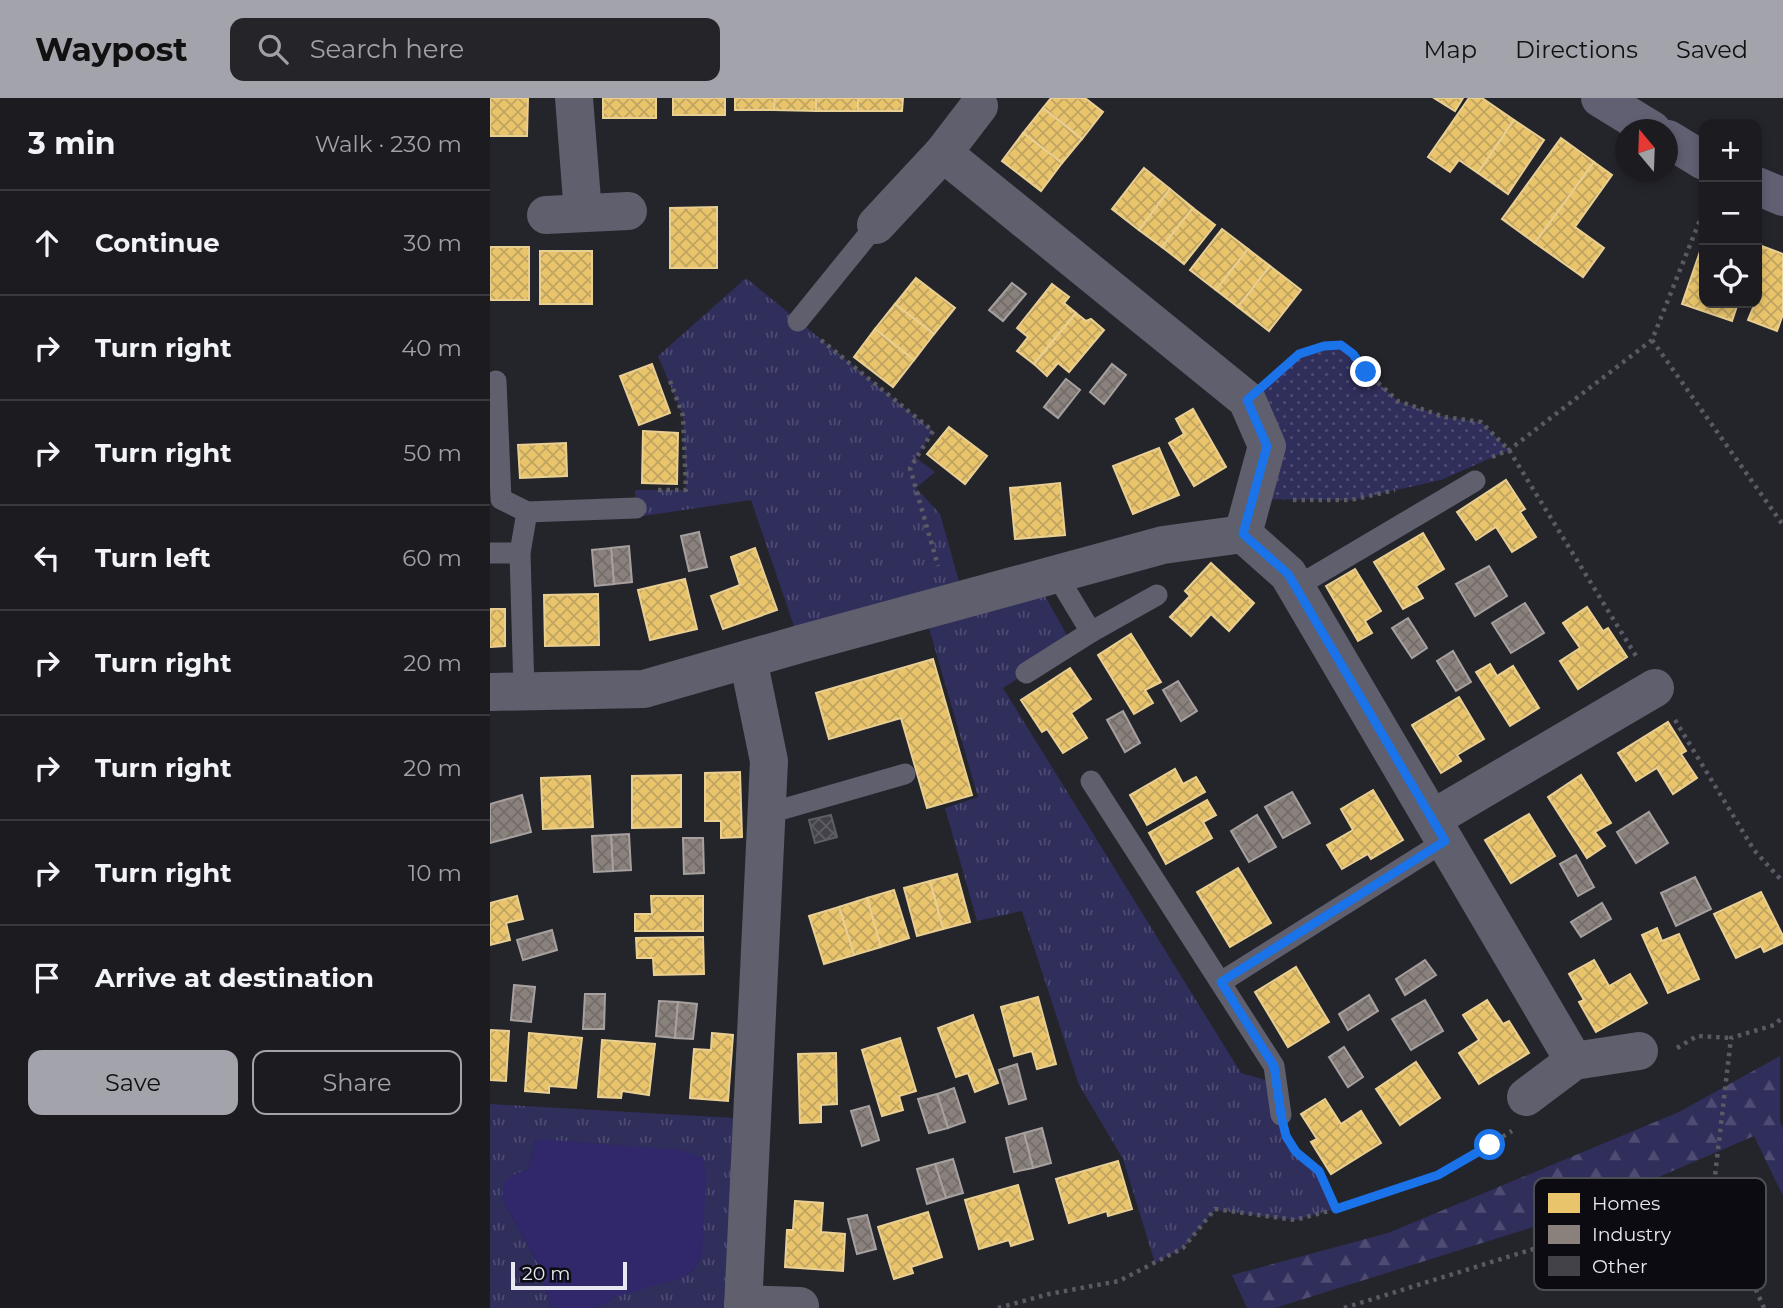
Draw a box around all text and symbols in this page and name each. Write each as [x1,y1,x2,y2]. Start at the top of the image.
search box [230,18,720,81]
text: Waypost [35,29,188,69]
icon: search [254,30,292,68]
text: Search here [310,33,464,65]
text: Map [1424,35,1477,64]
text: Directions [1515,35,1638,64]
text: Saved [1676,35,1748,64]
north arrow [1615,119,1678,182]
map controls [1699,119,1762,308]
button: + [1699,119,1762,182]
text: 3 min [28,125,115,162]
text: Walk · 230 m [315,130,462,158]
button: − [1699,182,1762,245]
icon: ahead [28,224,66,262]
text: Continue [95,227,220,259]
text: 30 m [403,229,462,257]
button: locate [1699,245,1762,308]
icon: right [28,329,66,367]
text: Turn right [95,332,231,364]
text: 40 m [401,334,462,362]
route end [1350,356,1381,387]
icon: right [28,434,66,472]
text: Turn right [95,437,231,469]
text: 50 m [403,439,462,467]
icon: left [28,539,66,577]
text: Turn left [95,542,211,574]
text: 60 m [402,544,462,572]
icon: right [28,644,66,682]
text: Turn right [95,647,231,679]
text: 20 m [403,649,462,677]
icon: right [28,749,66,787]
text: Turn right [95,752,231,784]
text: 20 m [403,754,462,782]
icon: right [28,854,66,892]
text: Turn right [95,857,231,889]
text: 10 m [408,859,462,887]
icon: arrive [28,959,66,997]
text: Arrive at destination [95,962,374,994]
button: Save [28,1050,238,1115]
button: Share [252,1050,462,1115]
route start [1474,1129,1505,1160]
legend [1534,1178,1766,1290]
text: Homes [1592,1192,1660,1215]
text: Industry [1592,1223,1672,1246]
text: Other [1592,1255,1648,1278]
scale bar [511,1259,626,1291]
text: 20 m [522,1262,570,1285]

